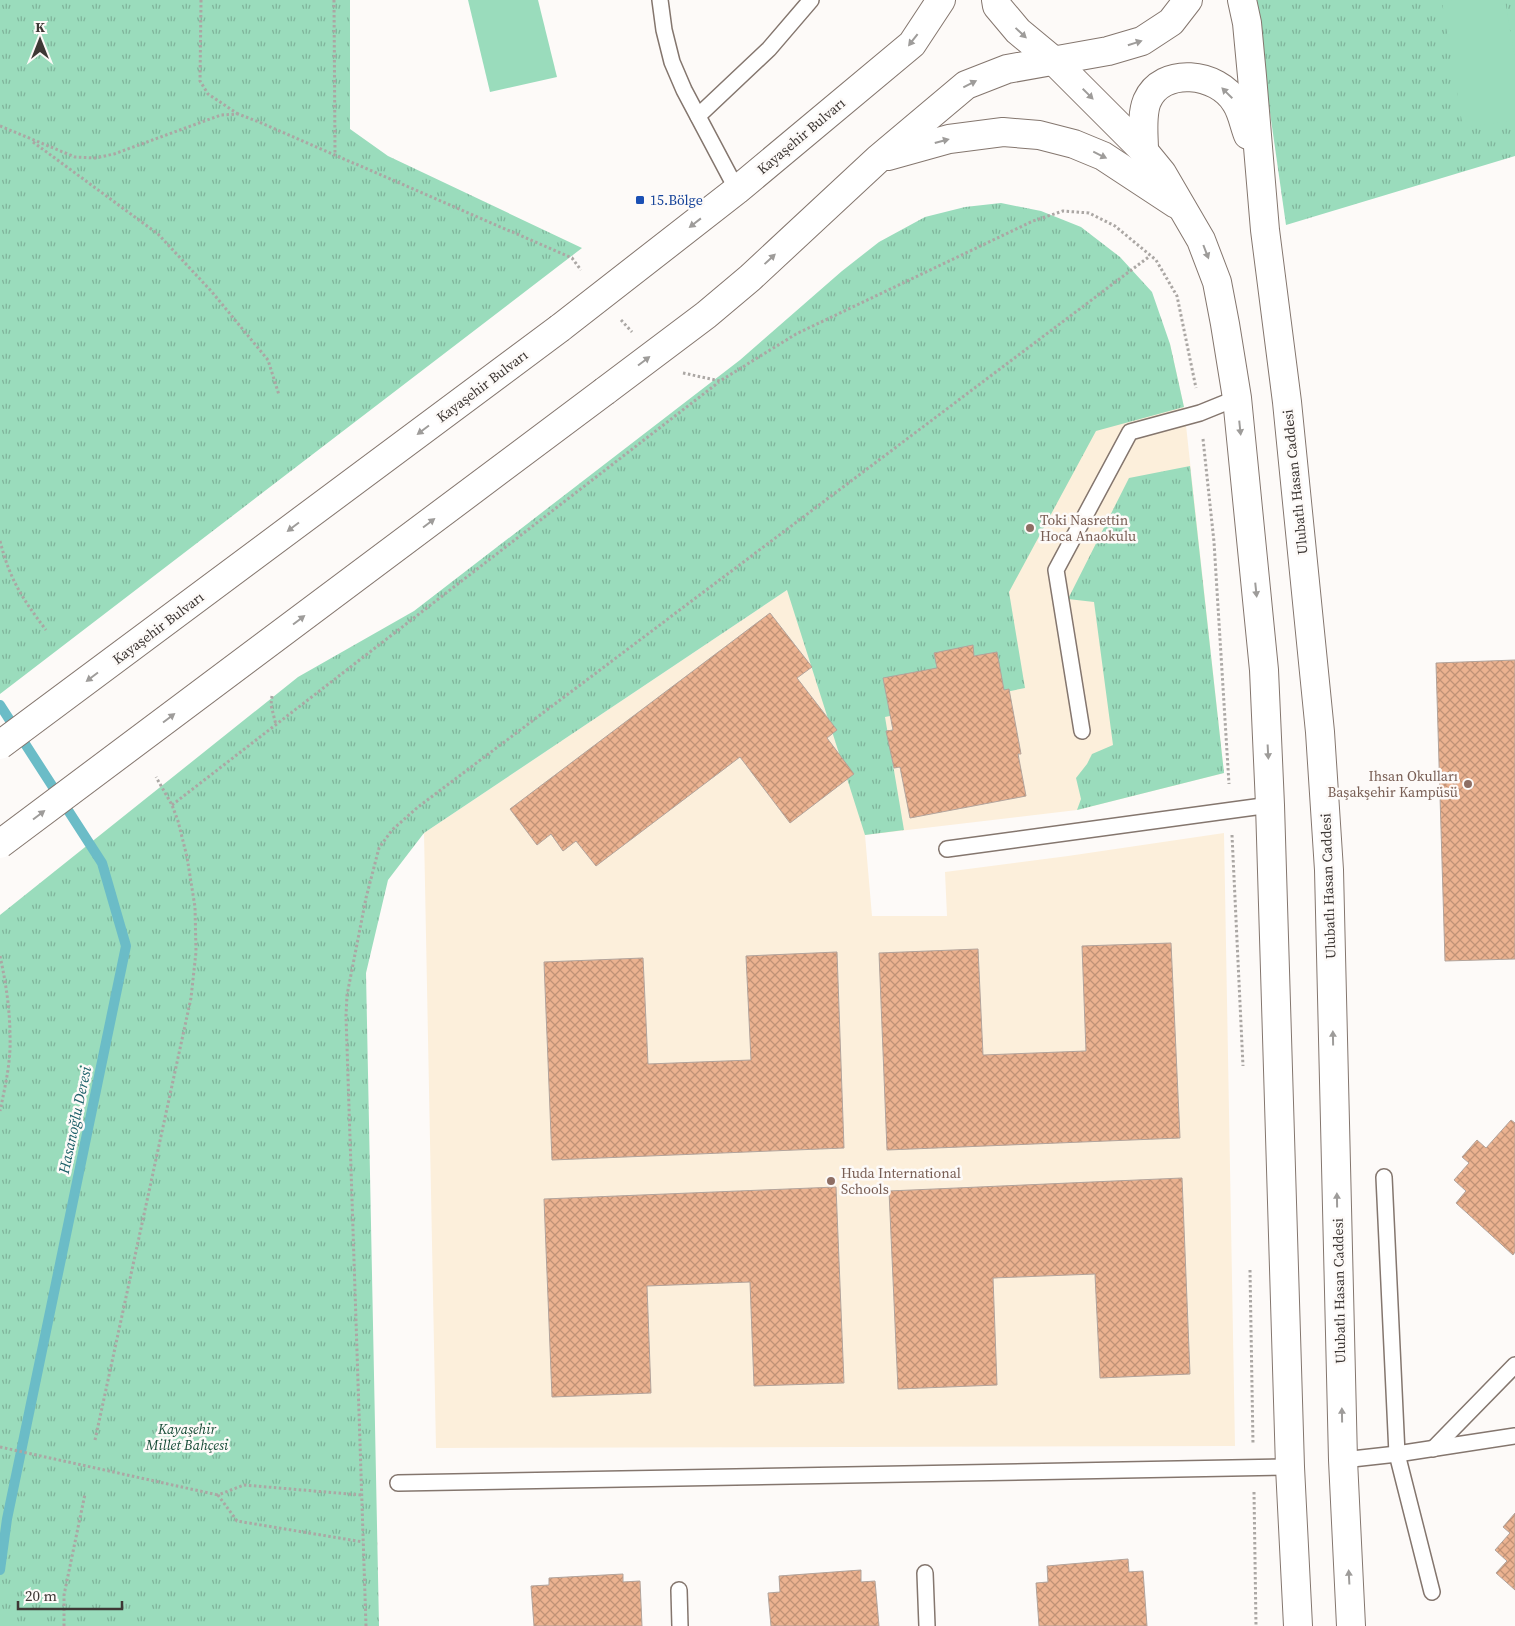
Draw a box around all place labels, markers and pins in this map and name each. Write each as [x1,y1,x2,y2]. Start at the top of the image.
place label: 15.Bölge [650,190,703,210]
marker: 15.Bölge [634,194,646,206]
place label: Toki Nasrettin Hoca Anaokulu [1040,510,1136,546]
marker: Toki Nasrettin Hoca Anaokulu [1024,522,1036,534]
place label: Ihsan Okulları Başakşehir Kampüsü [1327,766,1458,802]
marker: Ihsan Okulları Başakşehir Kampüsü [1462,778,1474,790]
place label: Huda International Schools [841,1163,961,1199]
marker: Huda International Schools [825,1175,837,1187]

